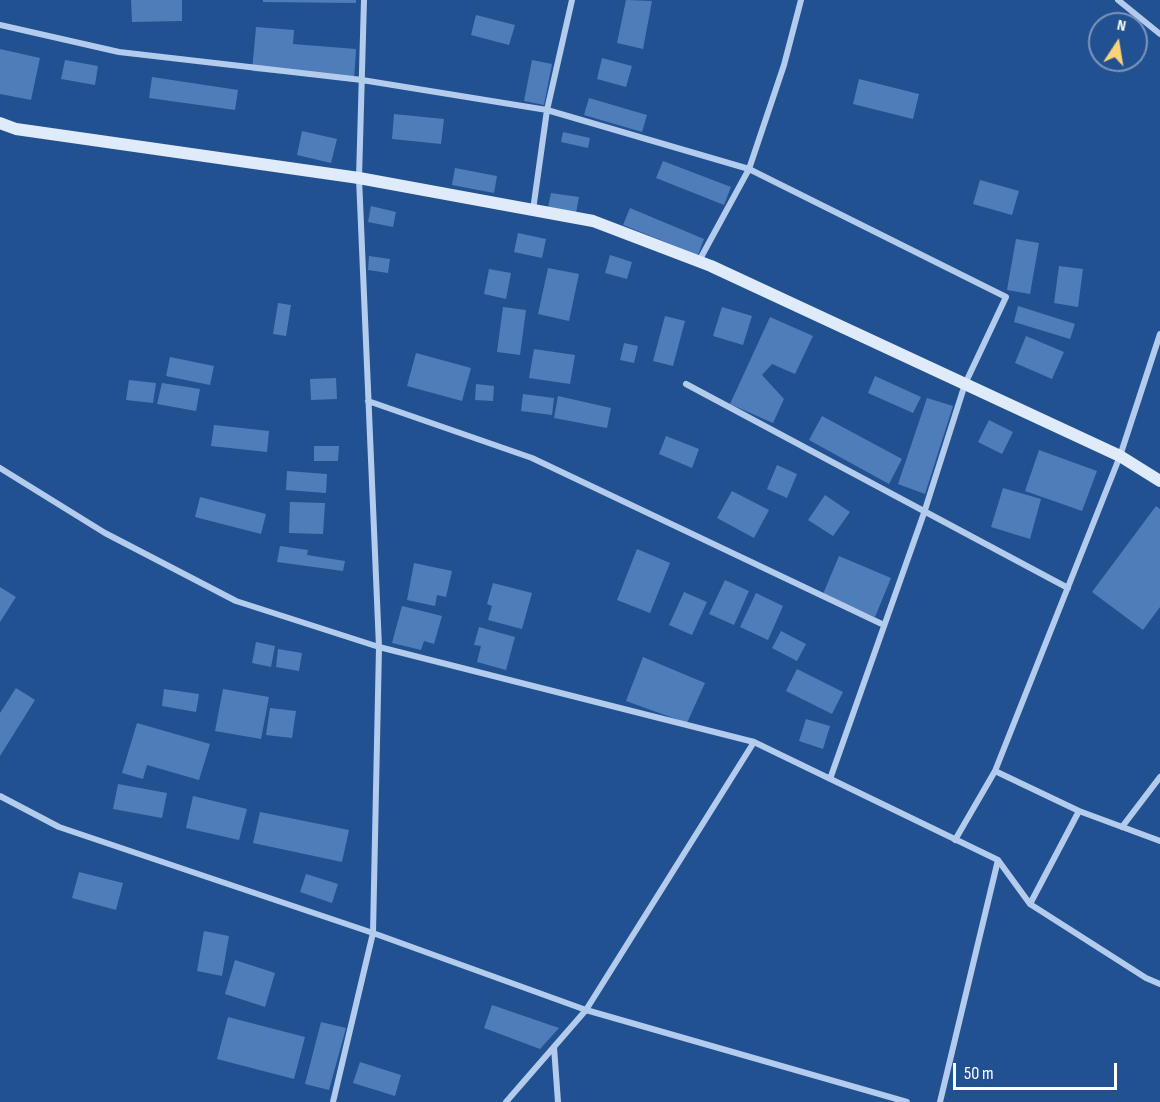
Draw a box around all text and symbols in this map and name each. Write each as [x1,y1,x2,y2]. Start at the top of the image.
north arrow [1088,12,1148,72]
text: N [1115,16,1128,36]
scale bar [956,1051,1120,1089]
text: 50 m [964,1063,994,1084]

